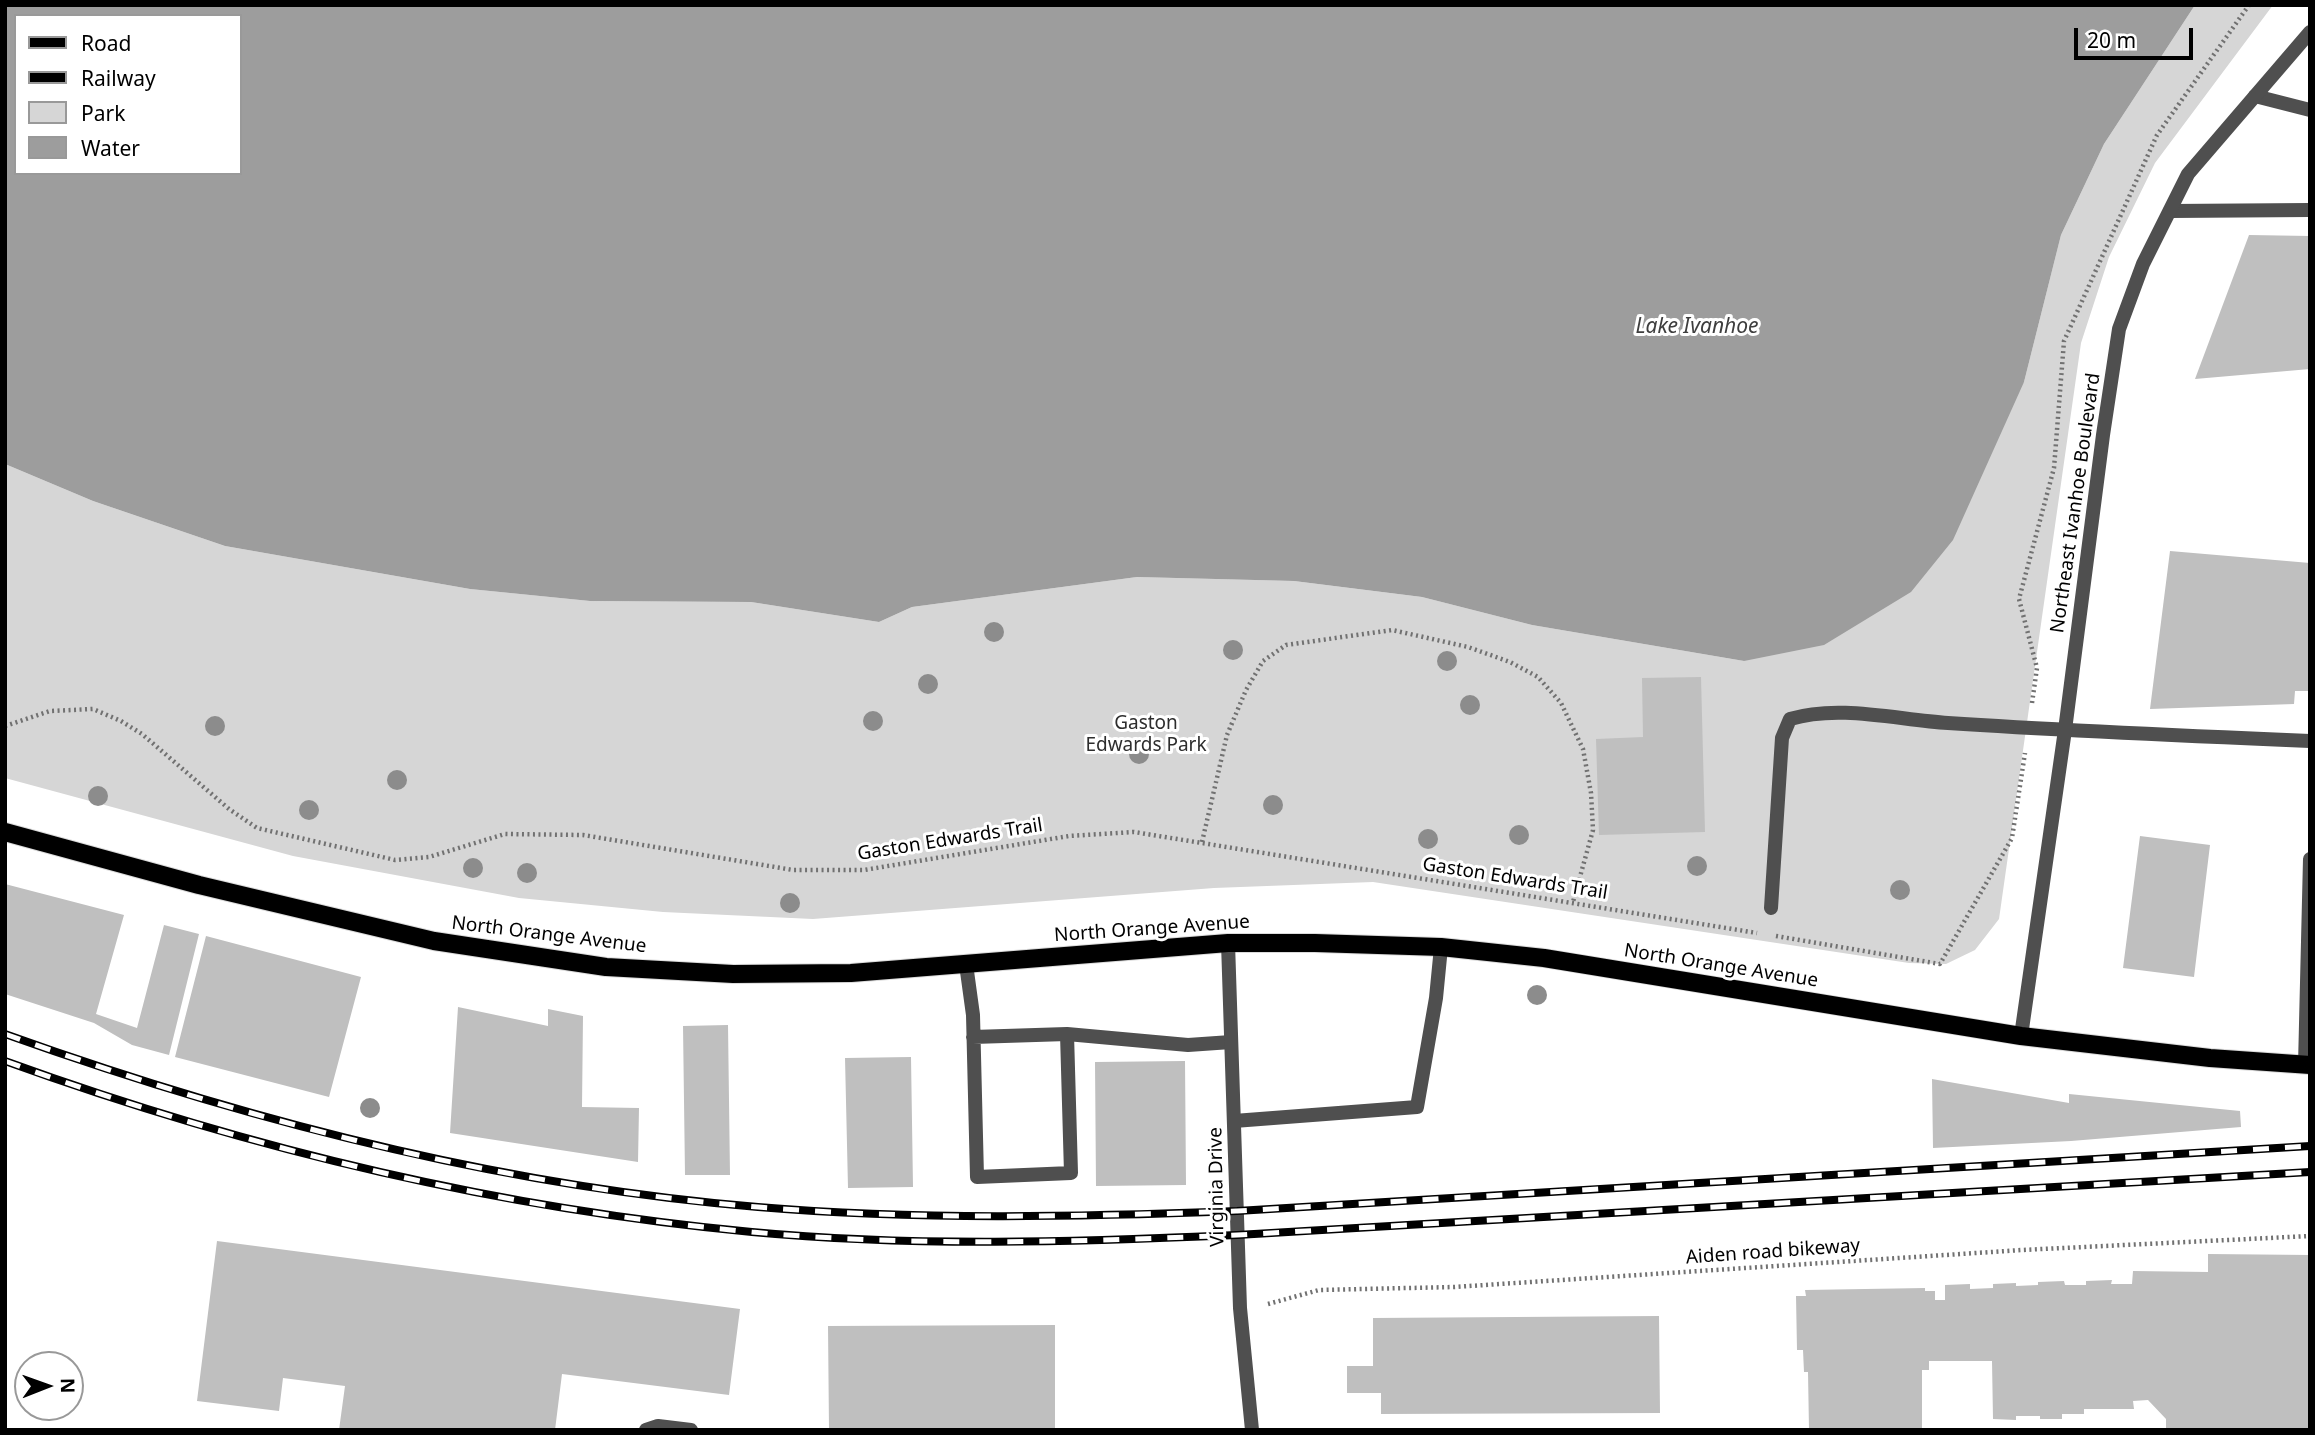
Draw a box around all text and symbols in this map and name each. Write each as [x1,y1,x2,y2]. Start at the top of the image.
legend [14,14,242,175]
scale bar [2077,14,2196,58]
text: 20 m [2087,26,2136,54]
text: Road [81,29,131,57]
text: Railway [81,64,156,92]
text: Park [81,99,125,127]
text: Water [81,134,140,162]
water label: Lake Ivanhoe [1635,314,1759,340]
street label: Northeast Ivanhoe Boulevard [2046,372,2106,634]
park label: Gaston Edwards Park [1085,713,1207,757]
street label: Gaston Edwards Trail [856,814,1044,866]
street label: Gaston Edwards Trail [1421,853,1609,905]
street label: North Orange Avenue [1053,911,1251,947]
street label: North Orange Avenue [450,912,648,958]
street label: North Orange Avenue [1622,939,1820,993]
street label: Virginia Drive [1205,1127,1229,1247]
street label: Aiden road bikeway [1685,1235,1861,1269]
north arrow [14,1351,84,1421]
text: N [55,1378,81,1394]

